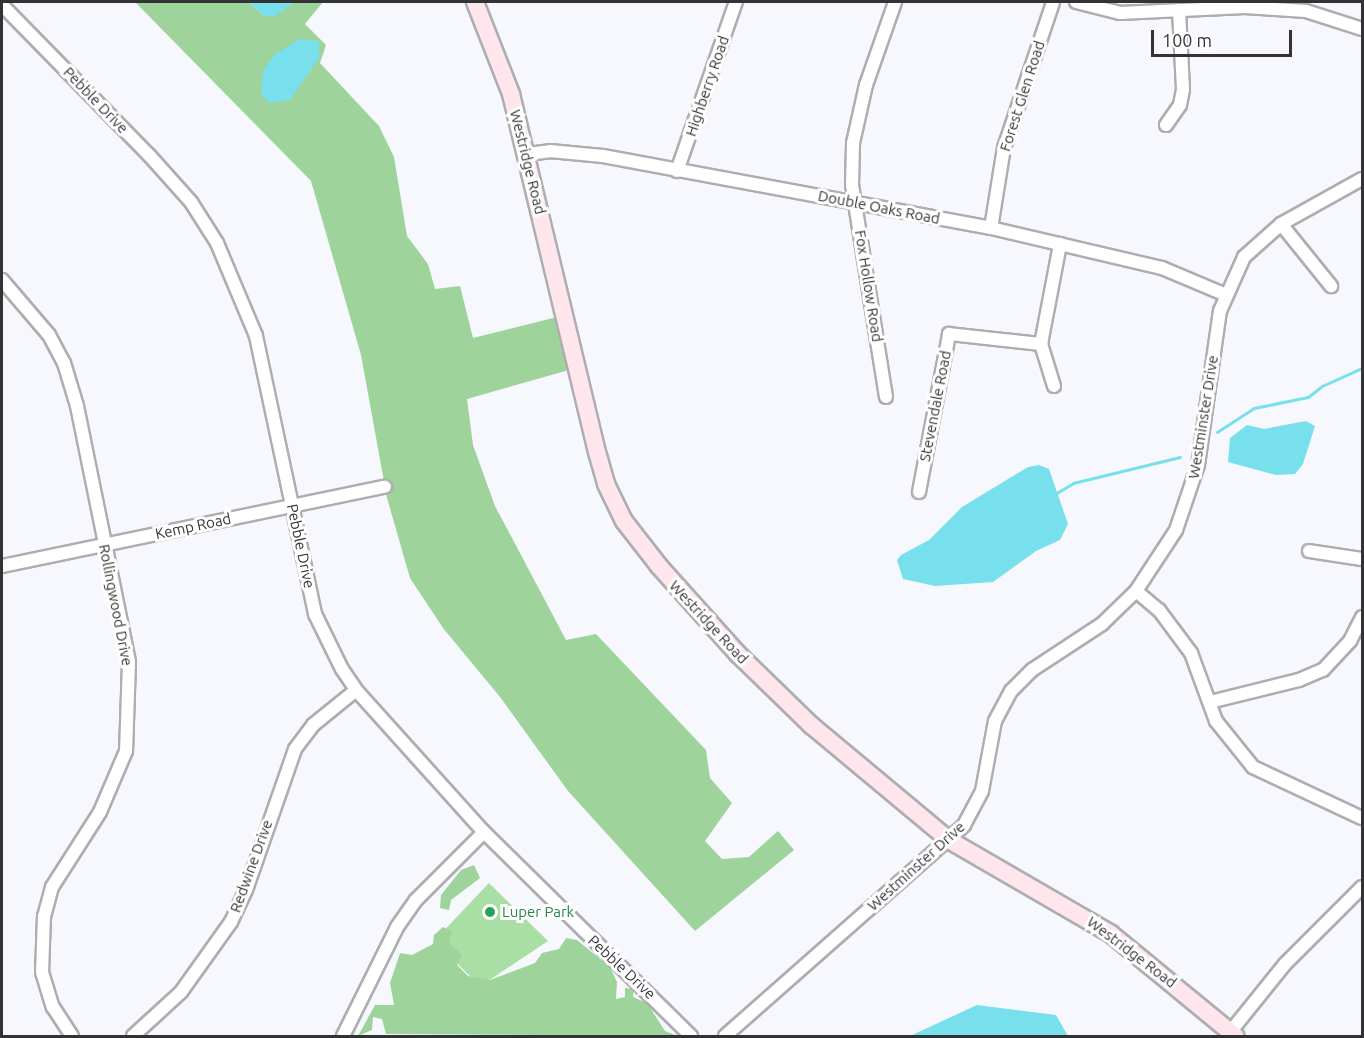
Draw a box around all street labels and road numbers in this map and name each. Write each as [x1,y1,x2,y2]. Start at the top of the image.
street label: Highberry Road [681,33,733,139]
street label: Forest Glen Road [996,38,1048,154]
street label: Pebble Drive [60,63,132,137]
street label: Westridge Road [506,108,550,216]
street label: Double Oaks Road [817,186,941,228]
street label: Fox Hollow Road [851,229,887,343]
street label: Stevendale Road [915,349,955,463]
street label: Westminster Drive [1184,354,1222,480]
street label: Pebble Drive [283,502,319,590]
street label: Kemp Road [153,509,233,543]
street label: Rollingwood Drive [95,543,137,667]
street label: Westridge Road [666,577,752,667]
street label: Redwine Drive [226,817,276,915]
street label: Westminster Drive [864,818,968,914]
street label: Westridge Road [1084,913,1180,991]
street label: Pebble Drive [585,931,659,1003]

